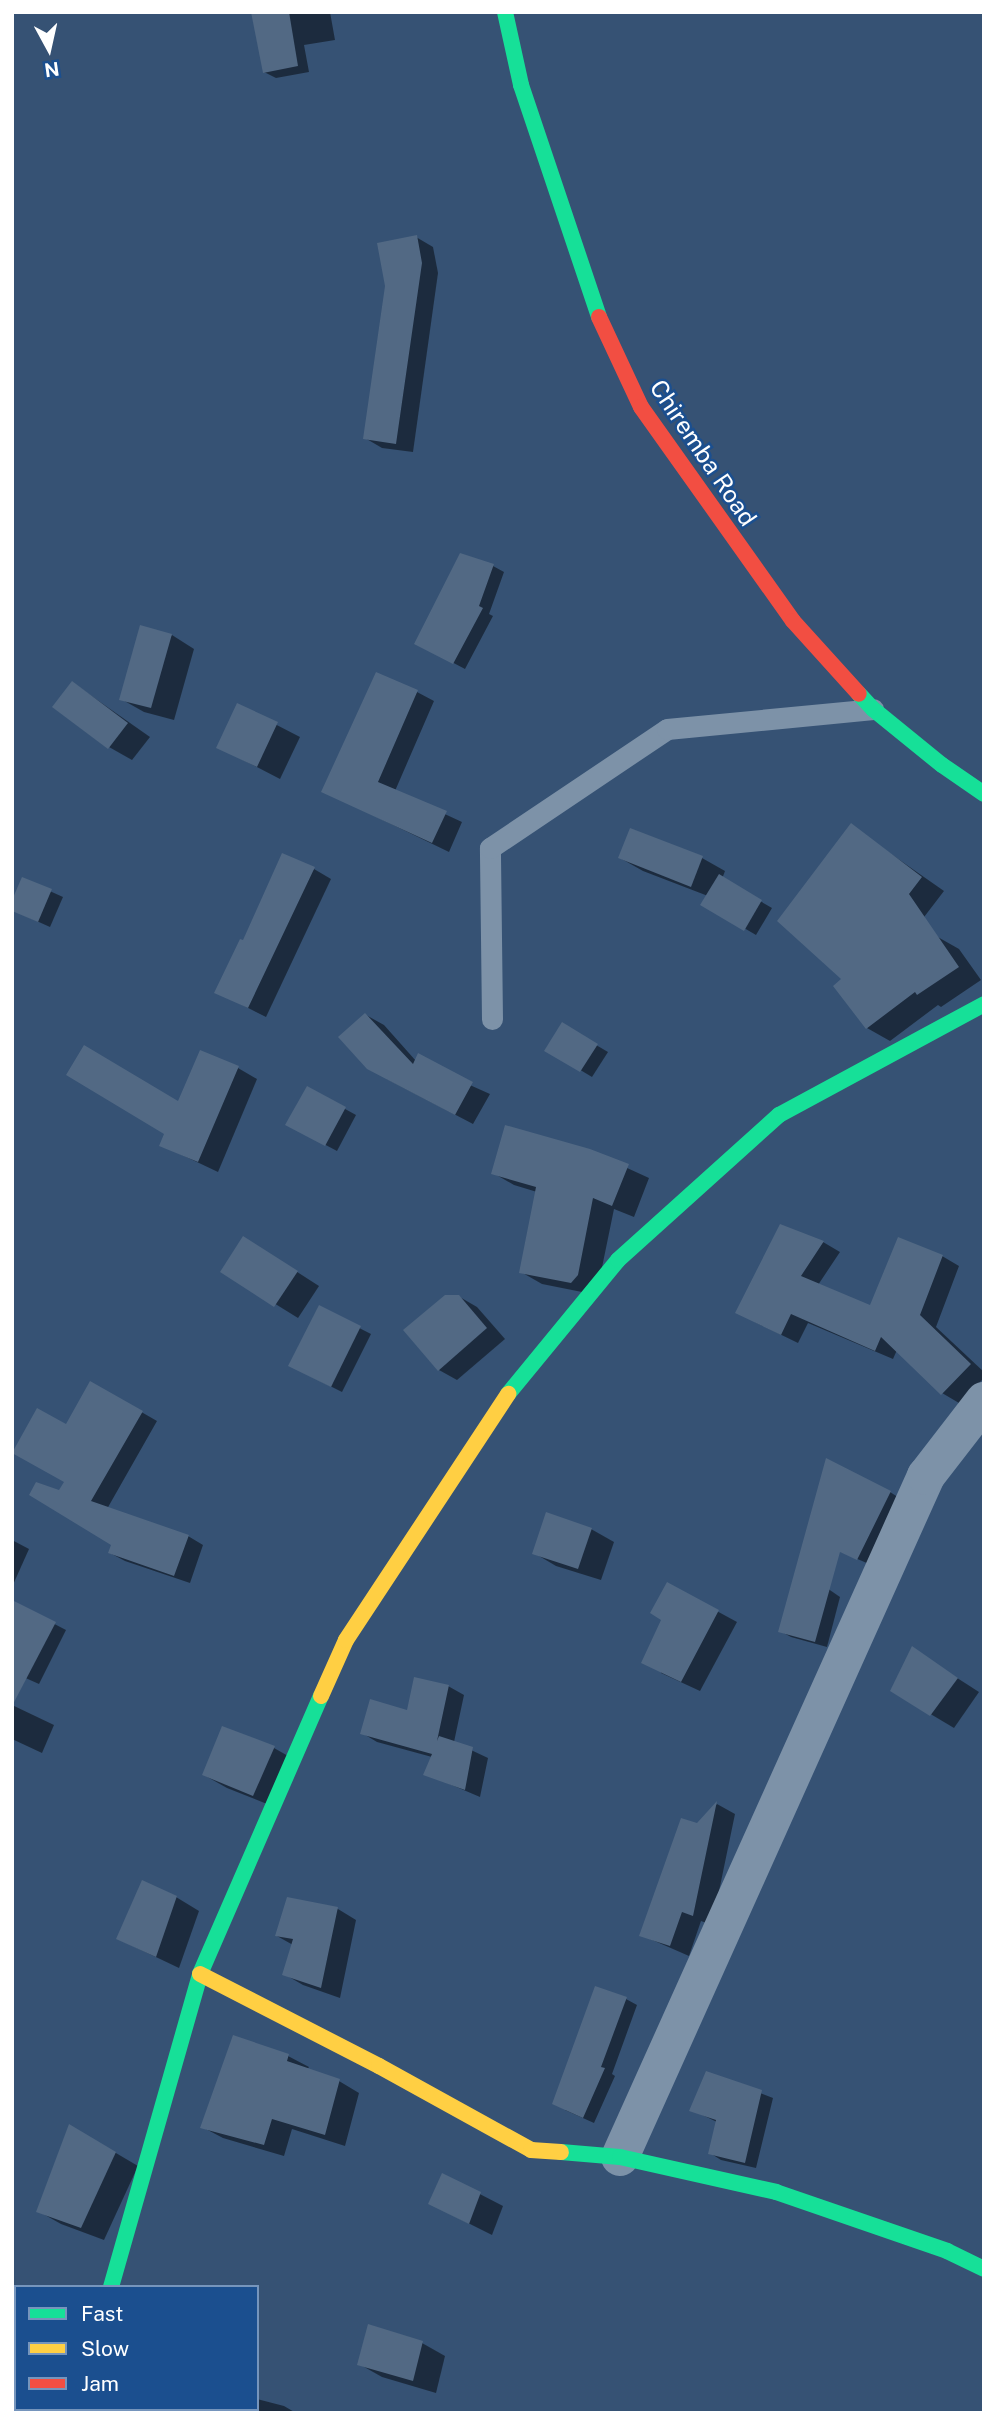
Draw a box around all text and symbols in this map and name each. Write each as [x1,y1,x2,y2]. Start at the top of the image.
north arrow [14,14,84,84]
text: N [43,58,61,82]
street label: Chiremba Road [644,374,762,532]
legend [14,2285,259,2411]
text: Fast [81,2301,123,2326]
text: Slow [81,2336,129,2361]
text: Jam [81,2371,119,2396]

